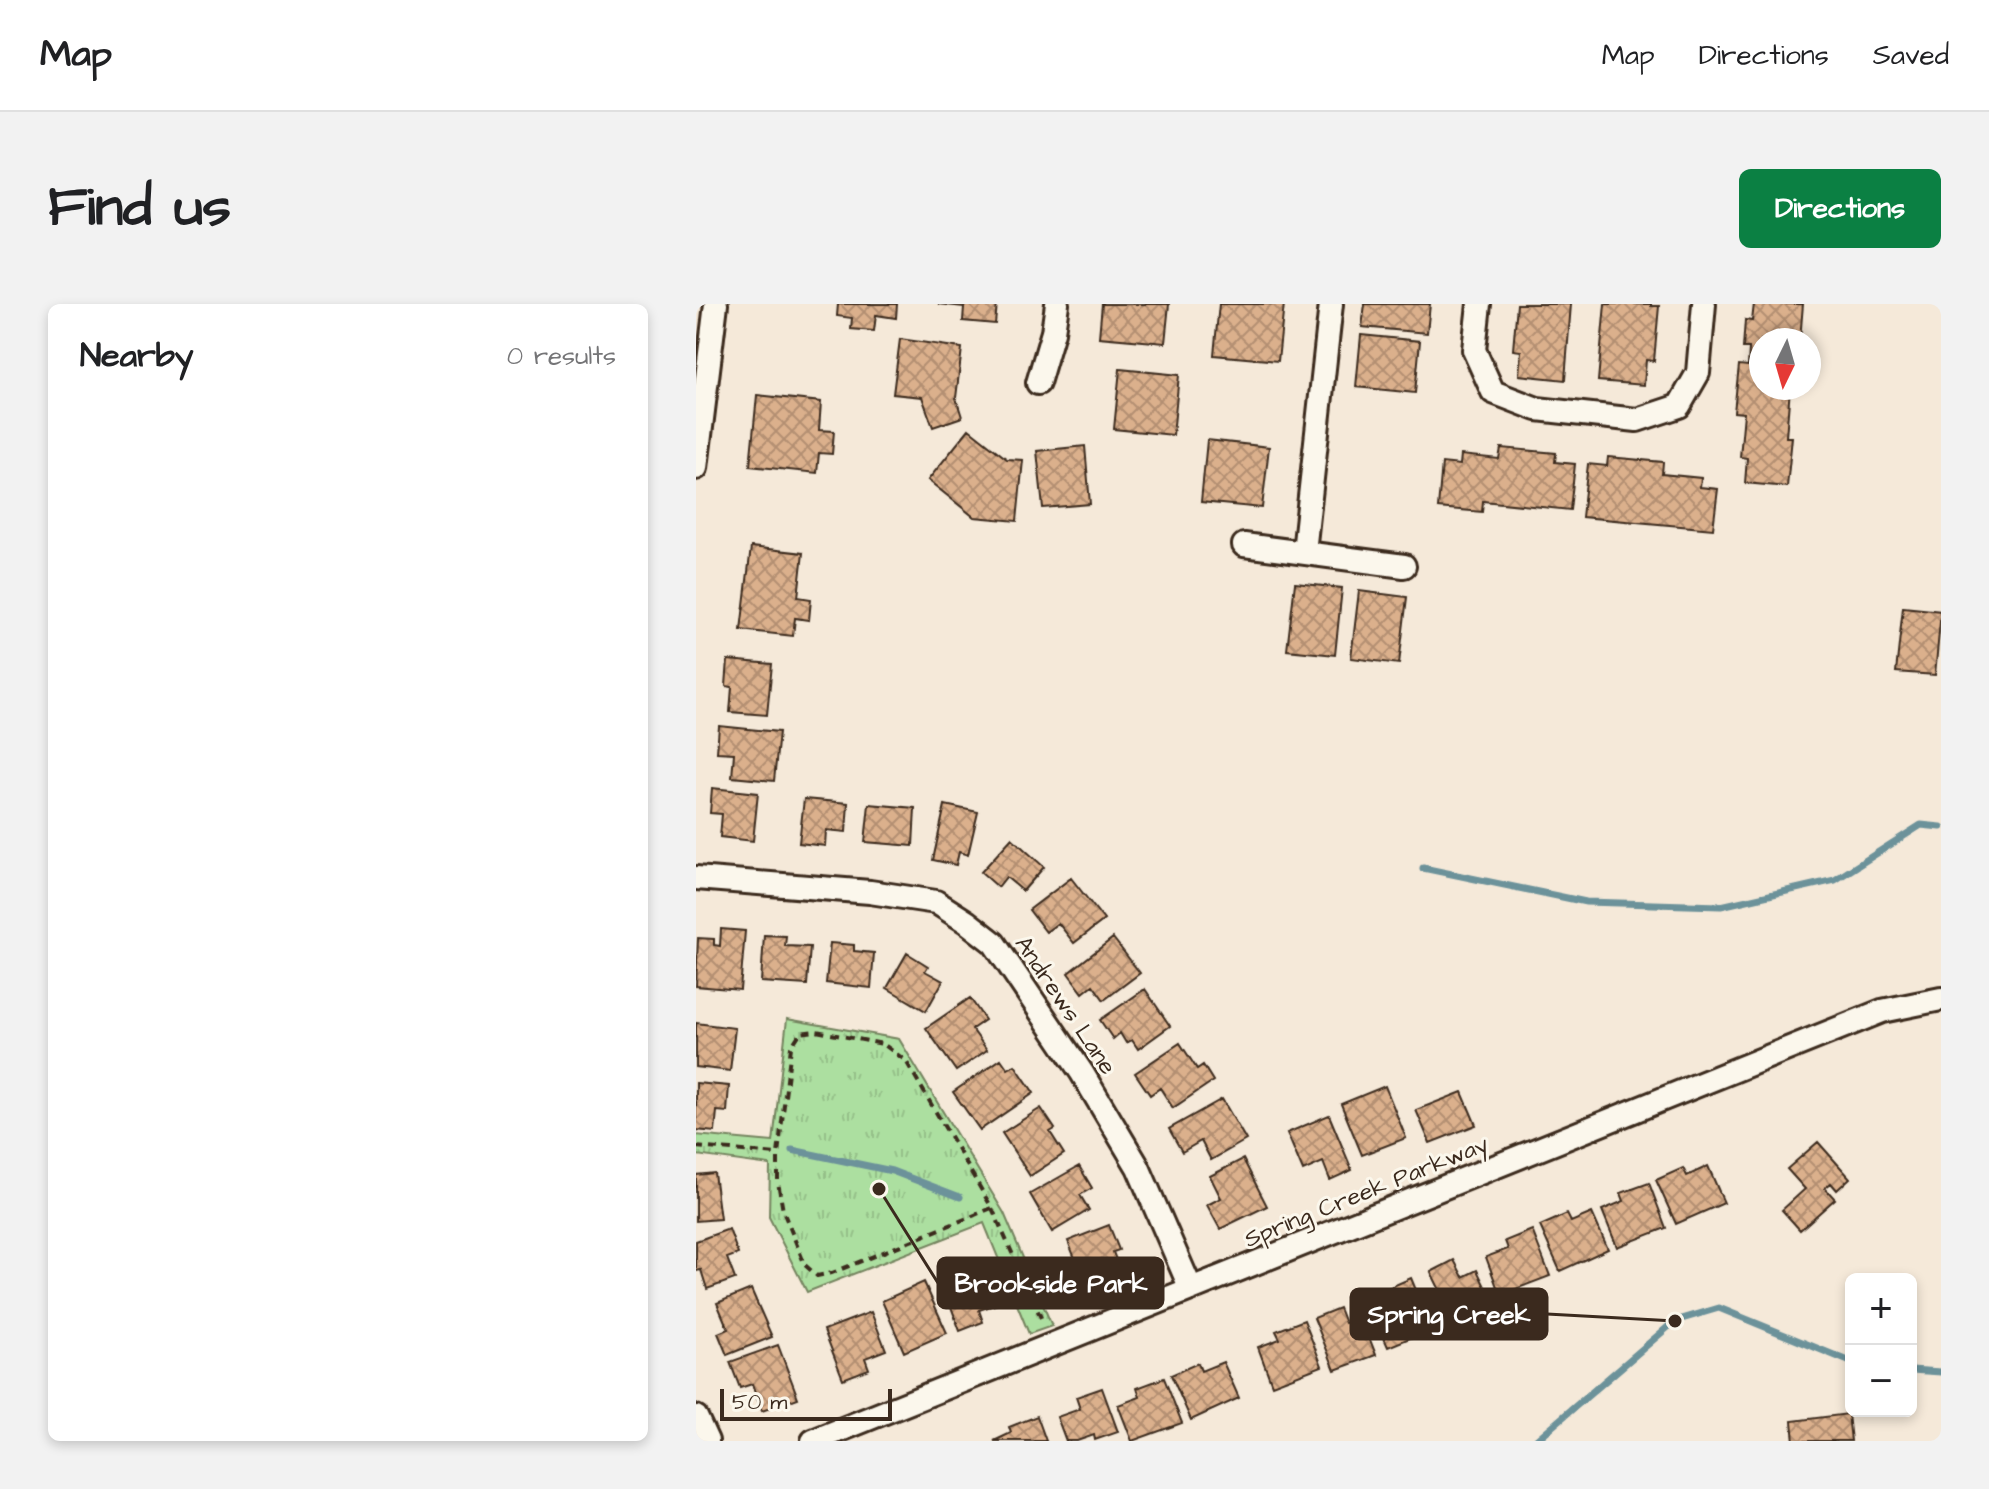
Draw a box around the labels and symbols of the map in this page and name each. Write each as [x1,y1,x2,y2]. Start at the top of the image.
north arrow [1749,328,1821,400]
street label: Andrews Lane [1006,929,1124,1082]
street label: Spring Creek Parkway [1239,1127,1494,1257]
callout: Brookside Park [938,1258,1163,1308]
text: Brookside Park [955,1266,1149,1302]
callout: Spring Creek [1351,1289,1547,1339]
text: Spring Creek [1366,1297,1532,1336]
scale bar [720,1385,892,1421]

